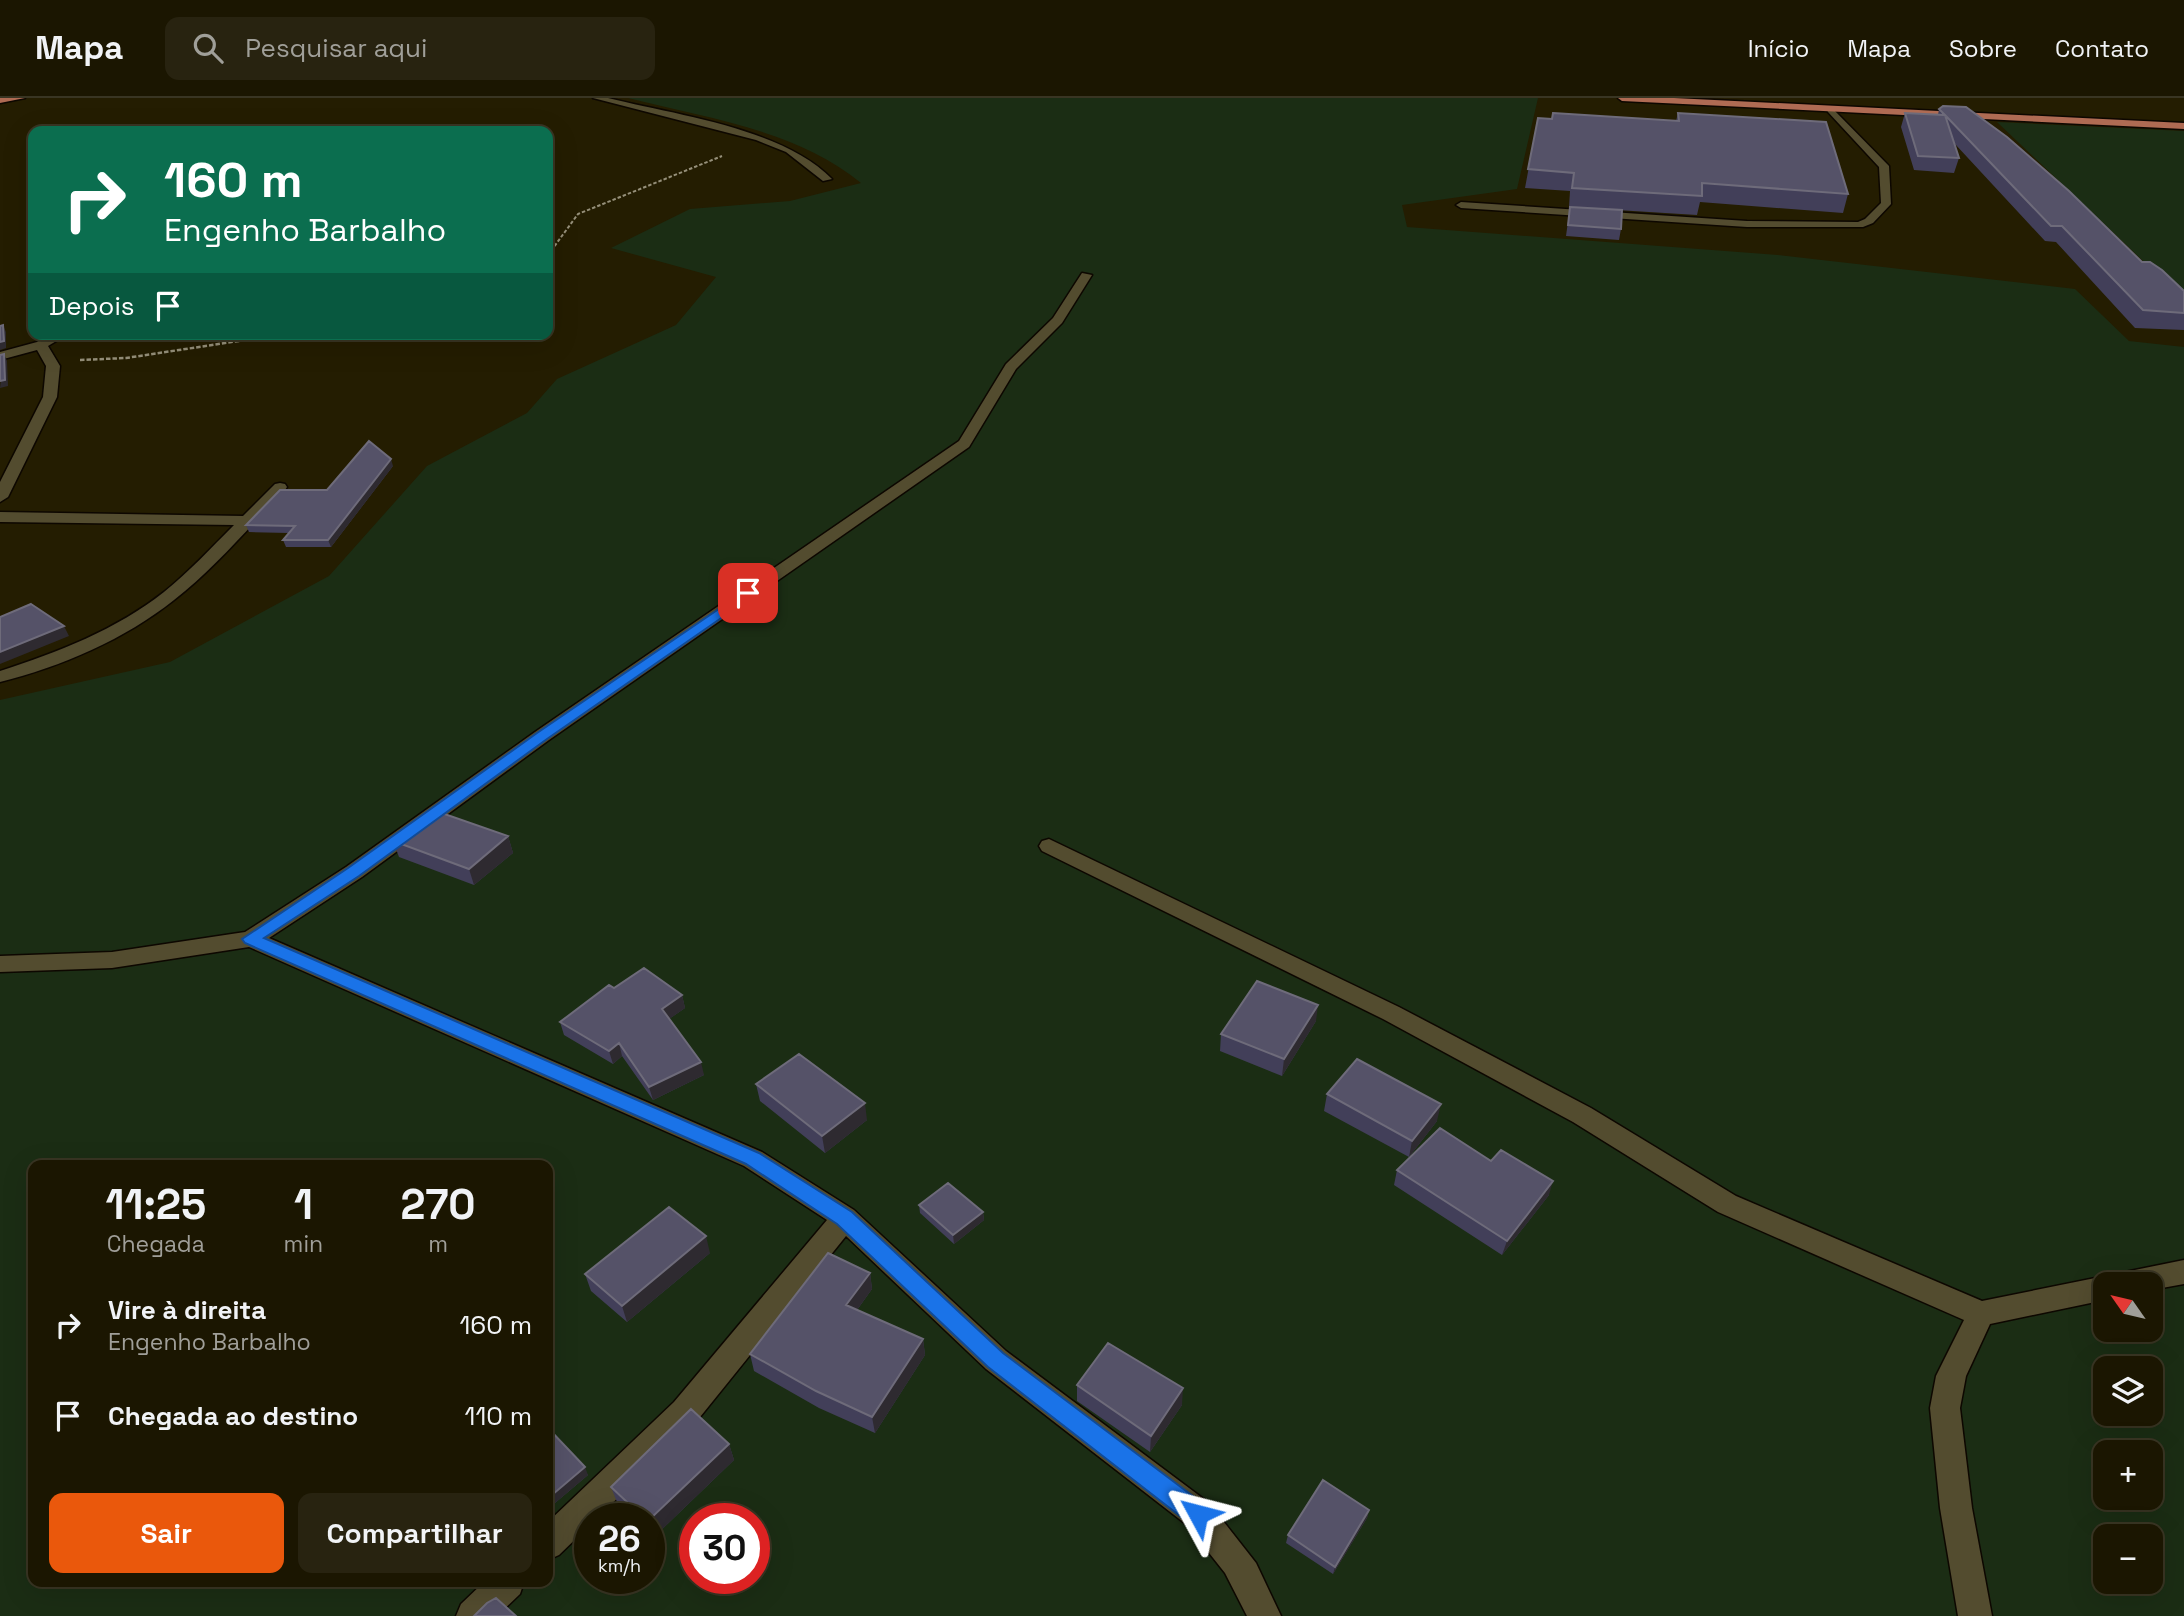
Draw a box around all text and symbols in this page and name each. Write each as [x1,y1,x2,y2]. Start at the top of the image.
search box [165,17,655,80]
text: Mapa [35,27,123,69]
icon: search [189,29,227,67]
text: Pesquisar aqui [245,31,427,65]
text: Início [1748,33,1809,64]
text: Mapa [1847,33,1911,64]
text: Sobre [1949,33,2017,64]
text: Contato [2055,33,2149,64]
text: 160 m [164,149,302,211]
icon: right [49,154,140,245]
text: Engenho Barbalho [164,210,446,250]
icon: arrive [149,287,187,325]
text: Depois [49,289,135,323]
pin [718,563,778,623]
icon: arrive [729,574,767,612]
text: 11:25 [105,1178,206,1231]
text: 1 [294,1178,313,1231]
text: 270 [401,1178,475,1231]
text: Chegada [107,1229,205,1259]
text: min [284,1229,323,1259]
text: m [428,1229,448,1259]
north arrow [2093,1272,2163,1342]
map controls [2093,1272,2163,1594]
text: Vire à direita [108,1293,266,1327]
icon: right [49,1306,87,1344]
text: 160 m [460,1308,532,1342]
text: Engenho Barbalho [108,1327,311,1357]
button: layers [2093,1356,2163,1426]
icon: arrive [49,1397,87,1435]
text: Chegada ao destino [108,1399,358,1433]
text: 110 m [465,1399,532,1433]
button: + [2093,1440,2163,1510]
position arrow [1161,1477,1235,1551]
button: Sair [49,1493,284,1573]
button: Compartilhar [298,1493,532,1573]
speed limit sign: 30 [679,1503,770,1594]
text: 26 [598,1517,641,1561]
button: − [2093,1524,2163,1594]
text: km/h [598,1554,641,1577]

